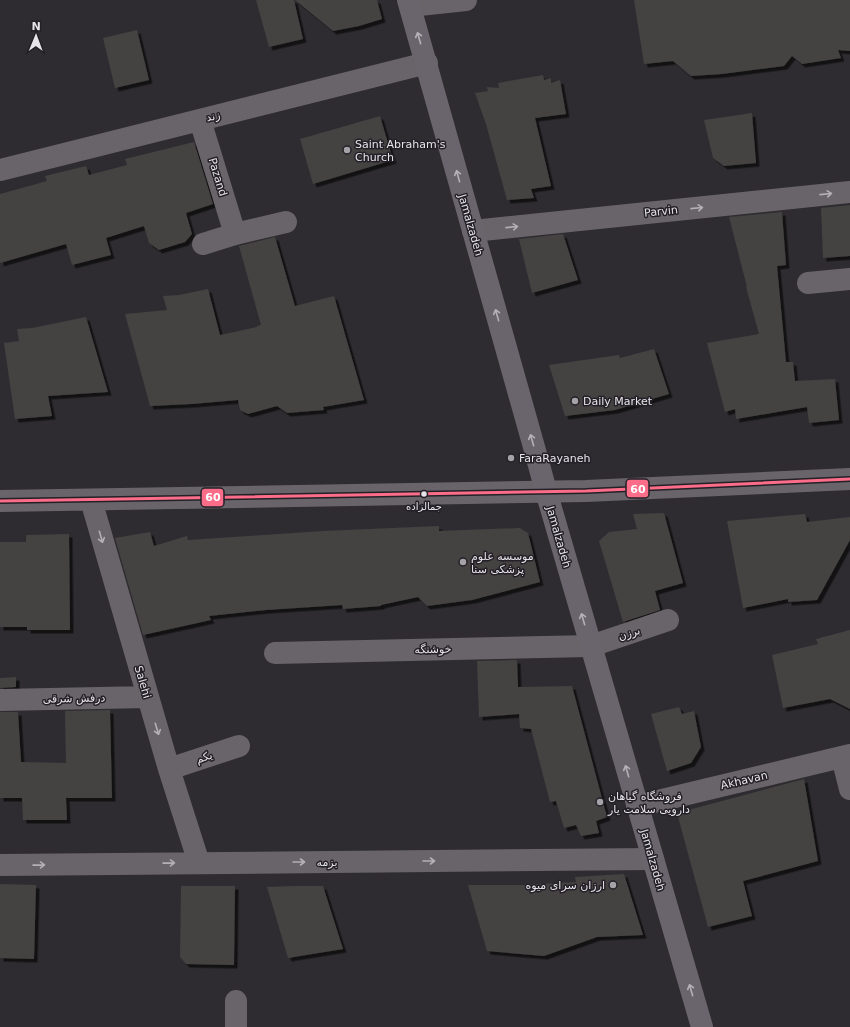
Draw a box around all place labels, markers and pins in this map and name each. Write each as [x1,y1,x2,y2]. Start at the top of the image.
place label: Saint Abraham's Church [355,138,446,164]
marker: Saint Abraham's Church [342,145,352,155]
place label: Daily Market [583,395,653,408]
marker: Daily Market [570,396,580,406]
place label: FaraRayaneh [519,452,590,465]
marker: FaraRayaneh [506,453,516,463]
marker: جمالزاده [419,489,429,499]
place label: جمالزاده [406,501,442,512]
place label: موسسه علوم پزشکی سنا [471,550,534,576]
marker: موسسه علوم پزشکی سنا [458,557,468,567]
place label: فروشگاه گیاهان دارویی سلامت یار [607,790,690,816]
marker: فروشگاه گیاهان دارویی سلامت یار [595,797,605,807]
place label: ارزان سرای میوه [526,879,605,892]
marker: ارزان سرای میوه [608,880,618,890]

